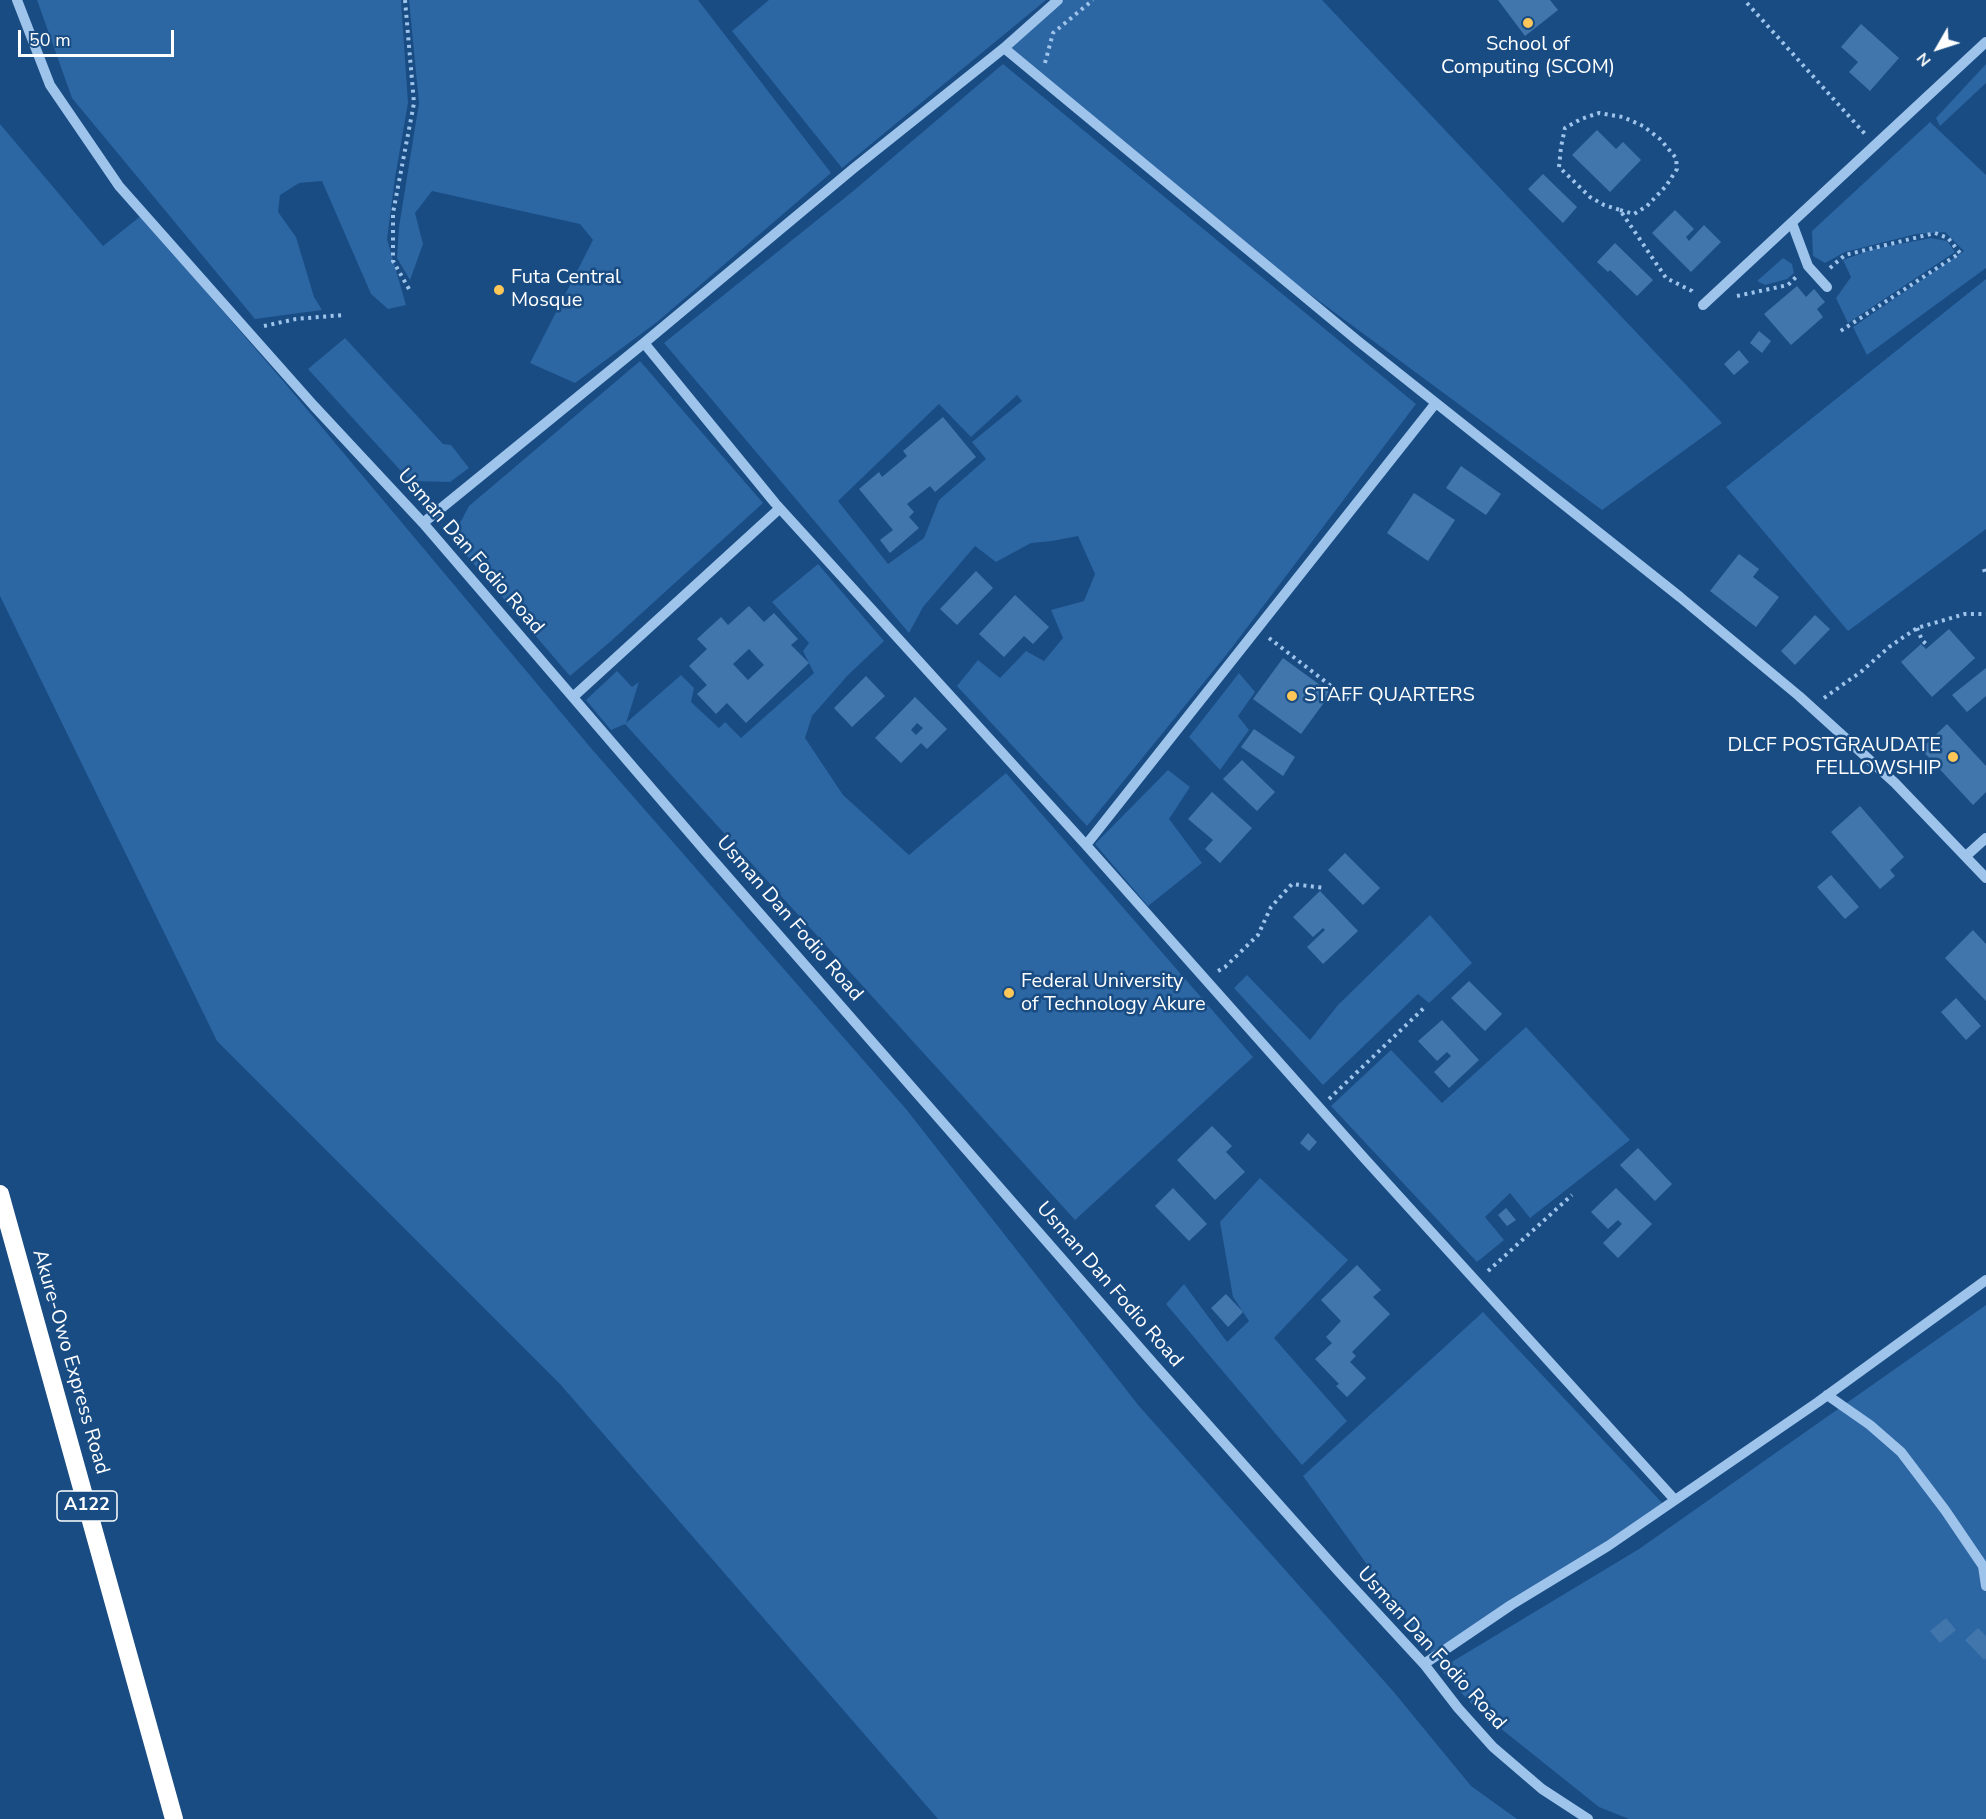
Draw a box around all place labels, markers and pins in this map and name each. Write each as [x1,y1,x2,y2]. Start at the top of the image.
marker: School of Computing (SCOM) [1521,16,1535,30]
place label: School of Computing (SCOM) [1441,33,1615,80]
place label: Futa Central Mosque [511,266,621,313]
marker: Futa Central Mosque [492,283,506,297]
place label: STAFF QUARTERS [1304,684,1475,708]
marker: STAFF QUARTERS [1285,689,1299,703]
place label: DLCF POSTGRAUDATE FELLOWSHIP [1727,734,1941,781]
marker: DLCF POSTGRAUDATE FELLOWSHIP [1946,750,1960,764]
place label: Federal University of Technology Akure [1021,970,1206,1017]
marker: Federal University of Technology Akure [1002,986,1016,1000]

